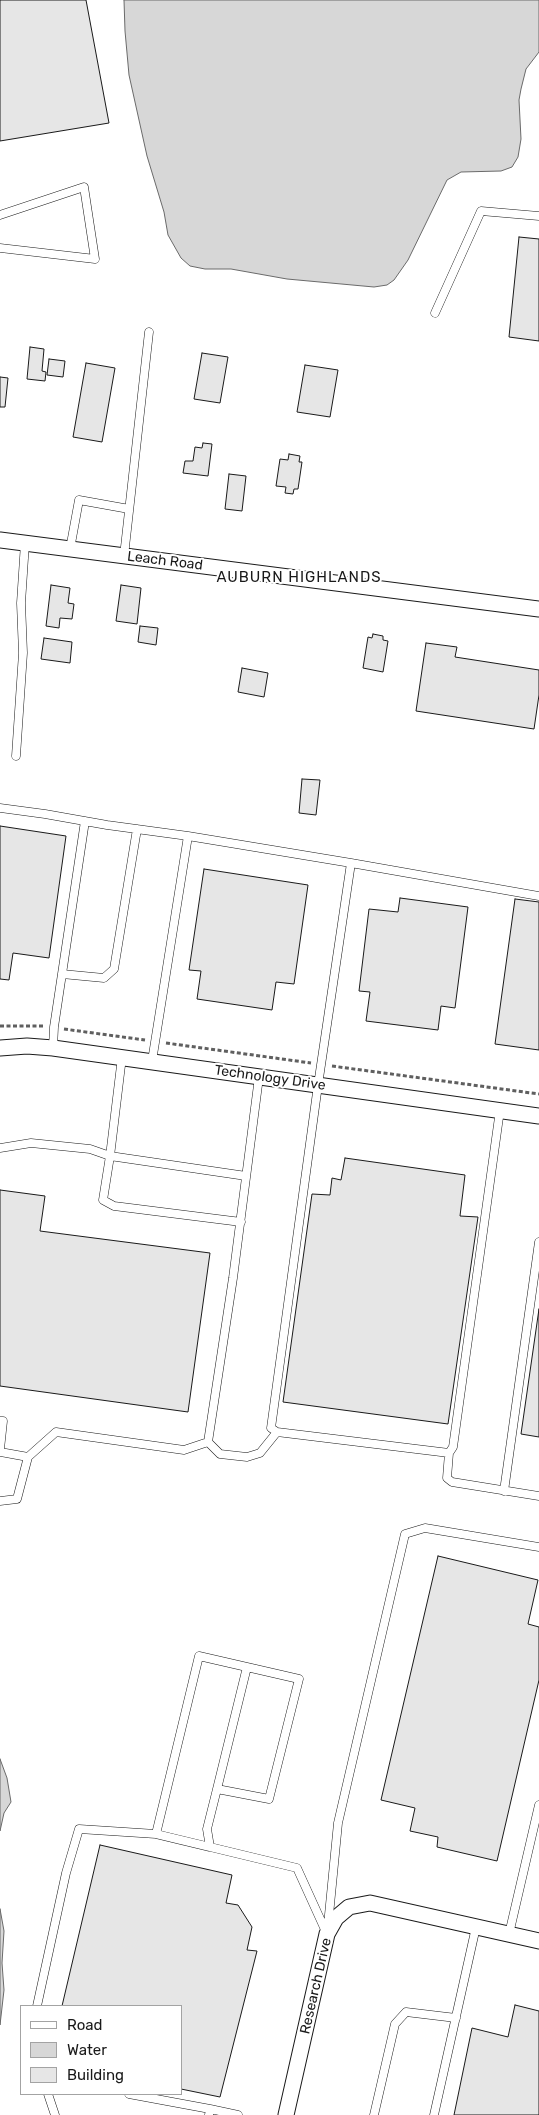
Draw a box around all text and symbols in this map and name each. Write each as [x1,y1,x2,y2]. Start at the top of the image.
street label: Leach Road [126,548,204,574]
district label: AUBURN HIGHLANDS [214,569,384,587]
street label: Technology Drive [213,1062,327,1094]
street label: Research Drive [297,1936,335,2036]
legend [20,2005,182,2095]
text: Road [67,2016,103,2034]
text: Water [67,2041,107,2059]
text: Building [67,2066,124,2084]

